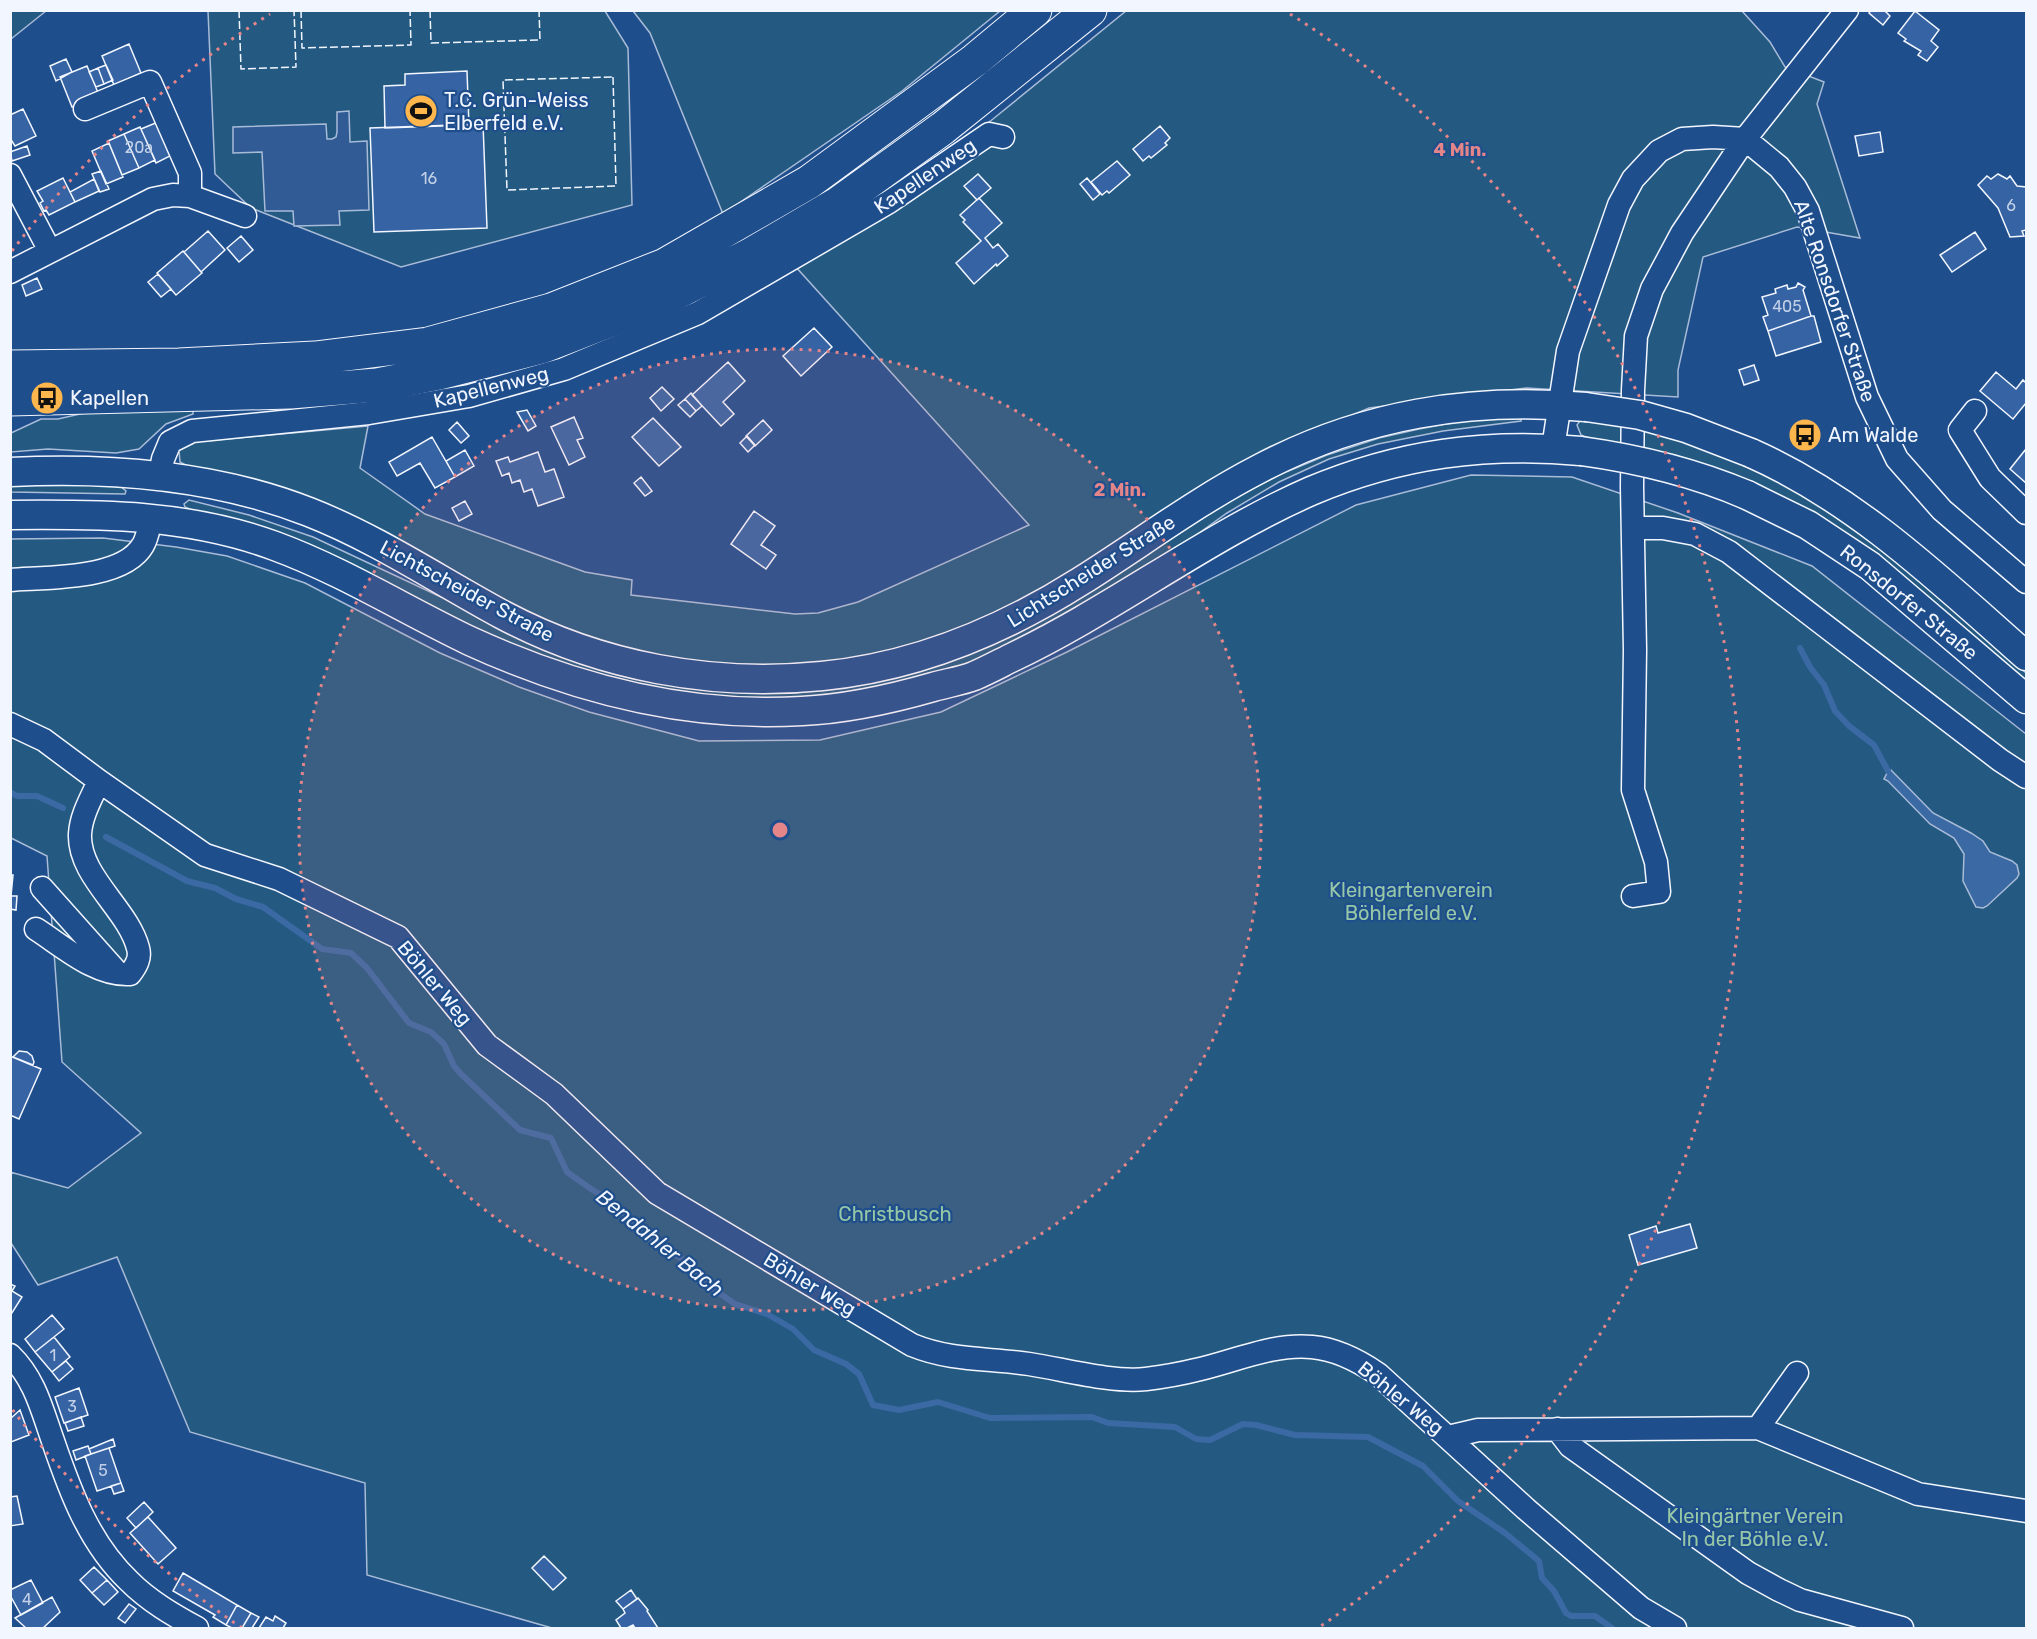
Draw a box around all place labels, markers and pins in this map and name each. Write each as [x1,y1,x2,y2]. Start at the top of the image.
place label: T.C. Grün-Weiss Elberfeld e.V. [444,88,589,135]
sports icon: T.C. Grün-Weiss Elberfeld e.V. [403,93,439,129]
bus stop icon: Kapellen [29,380,65,416]
place label: Kapellen [70,386,149,410]
bus stop icon: Am Walde [1787,417,1823,453]
place label: Am Walde [1828,423,1918,447]
centre of rings [770,820,790,840]

